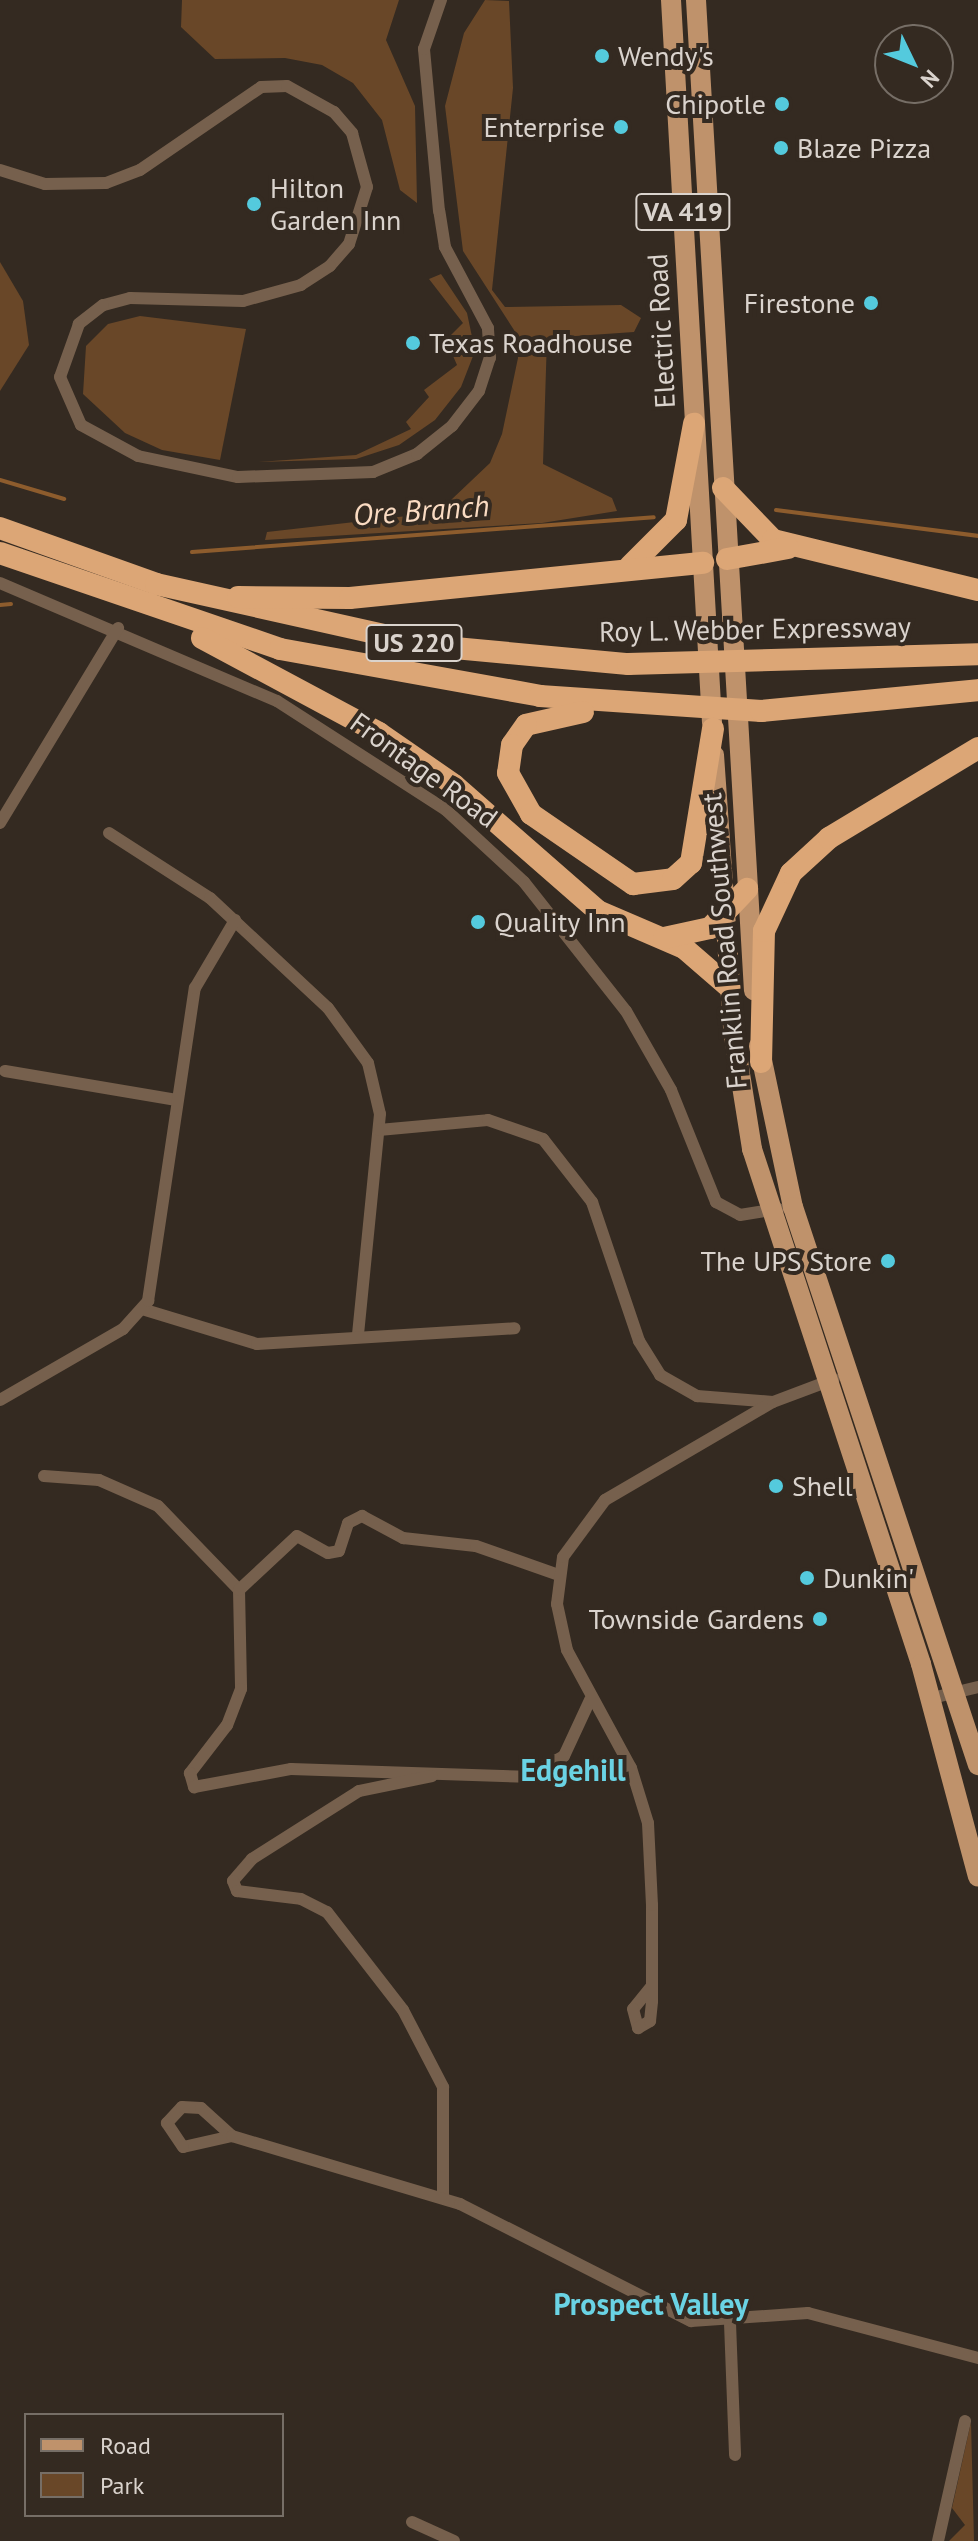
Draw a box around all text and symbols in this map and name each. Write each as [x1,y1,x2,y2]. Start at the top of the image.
north arrow [874,24,954,104]
place label: Wendy's [618,39,714,73]
marker: Wendy's [593,47,611,65]
text: N [915,64,945,94]
place label: Chipotle [665,87,766,121]
marker: Chipotle [773,95,791,113]
place label: Enterprise [484,110,605,144]
marker: Enterprise [612,118,630,136]
place label: Blaze Pizza [797,131,931,165]
marker: Blaze Pizza [772,139,790,157]
place label: Hilton Garden Inn [270,171,401,237]
road number: VA 419 [633,190,733,234]
marker: Hilton Garden Inn [245,195,263,213]
street label: Electric Road [640,252,682,410]
place label: Firestone [744,286,855,320]
marker: Firestone [862,294,880,312]
place label: Texas Roadhouse [429,326,633,360]
marker: Texas Roadhouse [404,334,422,352]
water label: Ore Branch [352,487,490,533]
street label: Roy L. Webber Expressway [597,609,913,649]
road number: US 220 [364,621,464,665]
street label: Frontage Road [344,705,504,835]
street label: Franklin Road Southwest [694,791,754,1091]
place label: Quality Inn [494,905,627,939]
marker: Quality Inn [469,913,487,931]
place label: The UPS Store [700,1244,872,1278]
marker: The UPS Store [879,1252,897,1270]
place label: Shell [792,1469,853,1503]
marker: Shell [767,1477,785,1495]
place label: Dunkin' [823,1561,914,1595]
marker: Dunkin' [798,1569,816,1587]
place label: Townside Gardens [588,1602,804,1636]
marker: Townside Gardens [811,1610,829,1628]
district label: Edgehill [520,1752,626,1788]
district label: Prospect Valley [553,2286,749,2322]
legend [24,2413,284,2517]
text: Road [100,2430,151,2461]
text: Park [100,2470,144,2501]

